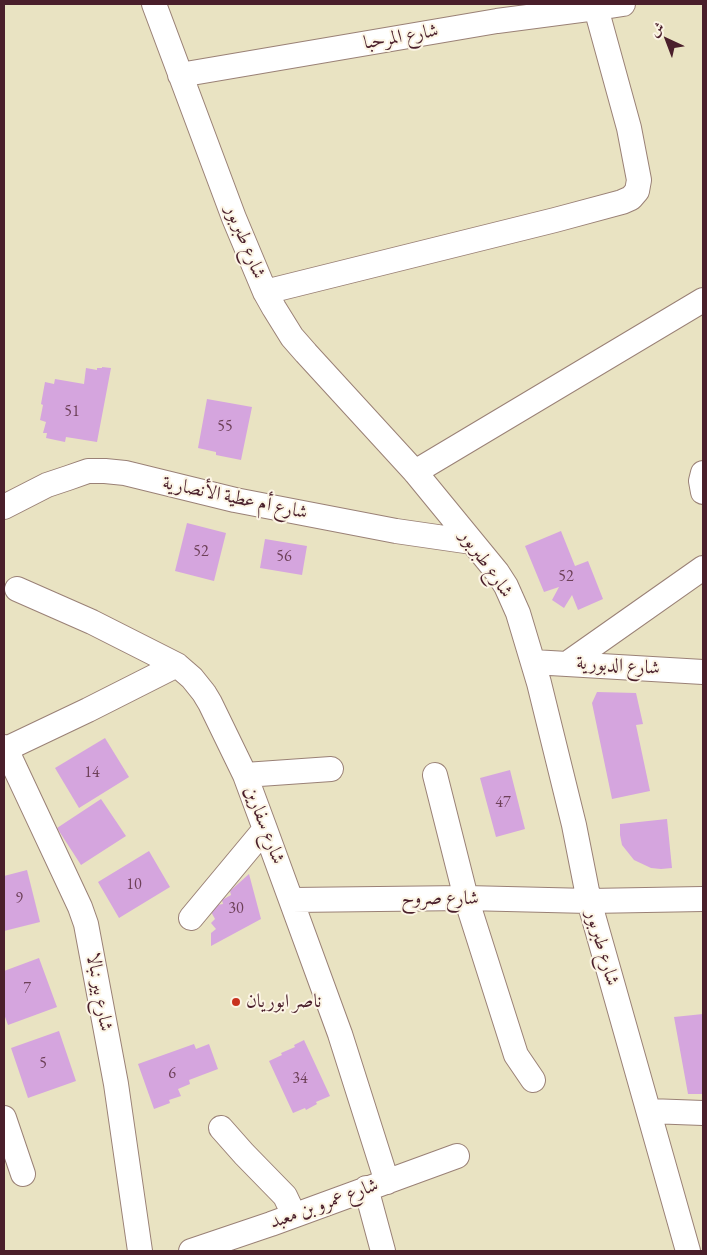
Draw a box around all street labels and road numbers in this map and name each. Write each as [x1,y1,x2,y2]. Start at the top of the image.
street label: شارع المرحبا [362,19,440,55]
street label: شارع طبربور [220,202,270,282]
street label: شارع أم عطية الأنصارية [160,472,310,524]
street label: شارع طبربور [454,526,518,602]
street label: شارع الدبورية [575,652,661,680]
street label: شارع سفارين [239,783,289,867]
street label: شارع صروح [401,888,479,910]
street label: شارع طبربور [580,908,624,988]
street label: شارع بير نبالا [81,951,117,1033]
street label: شارع عمرو بن معبد [267,1174,381,1234]

